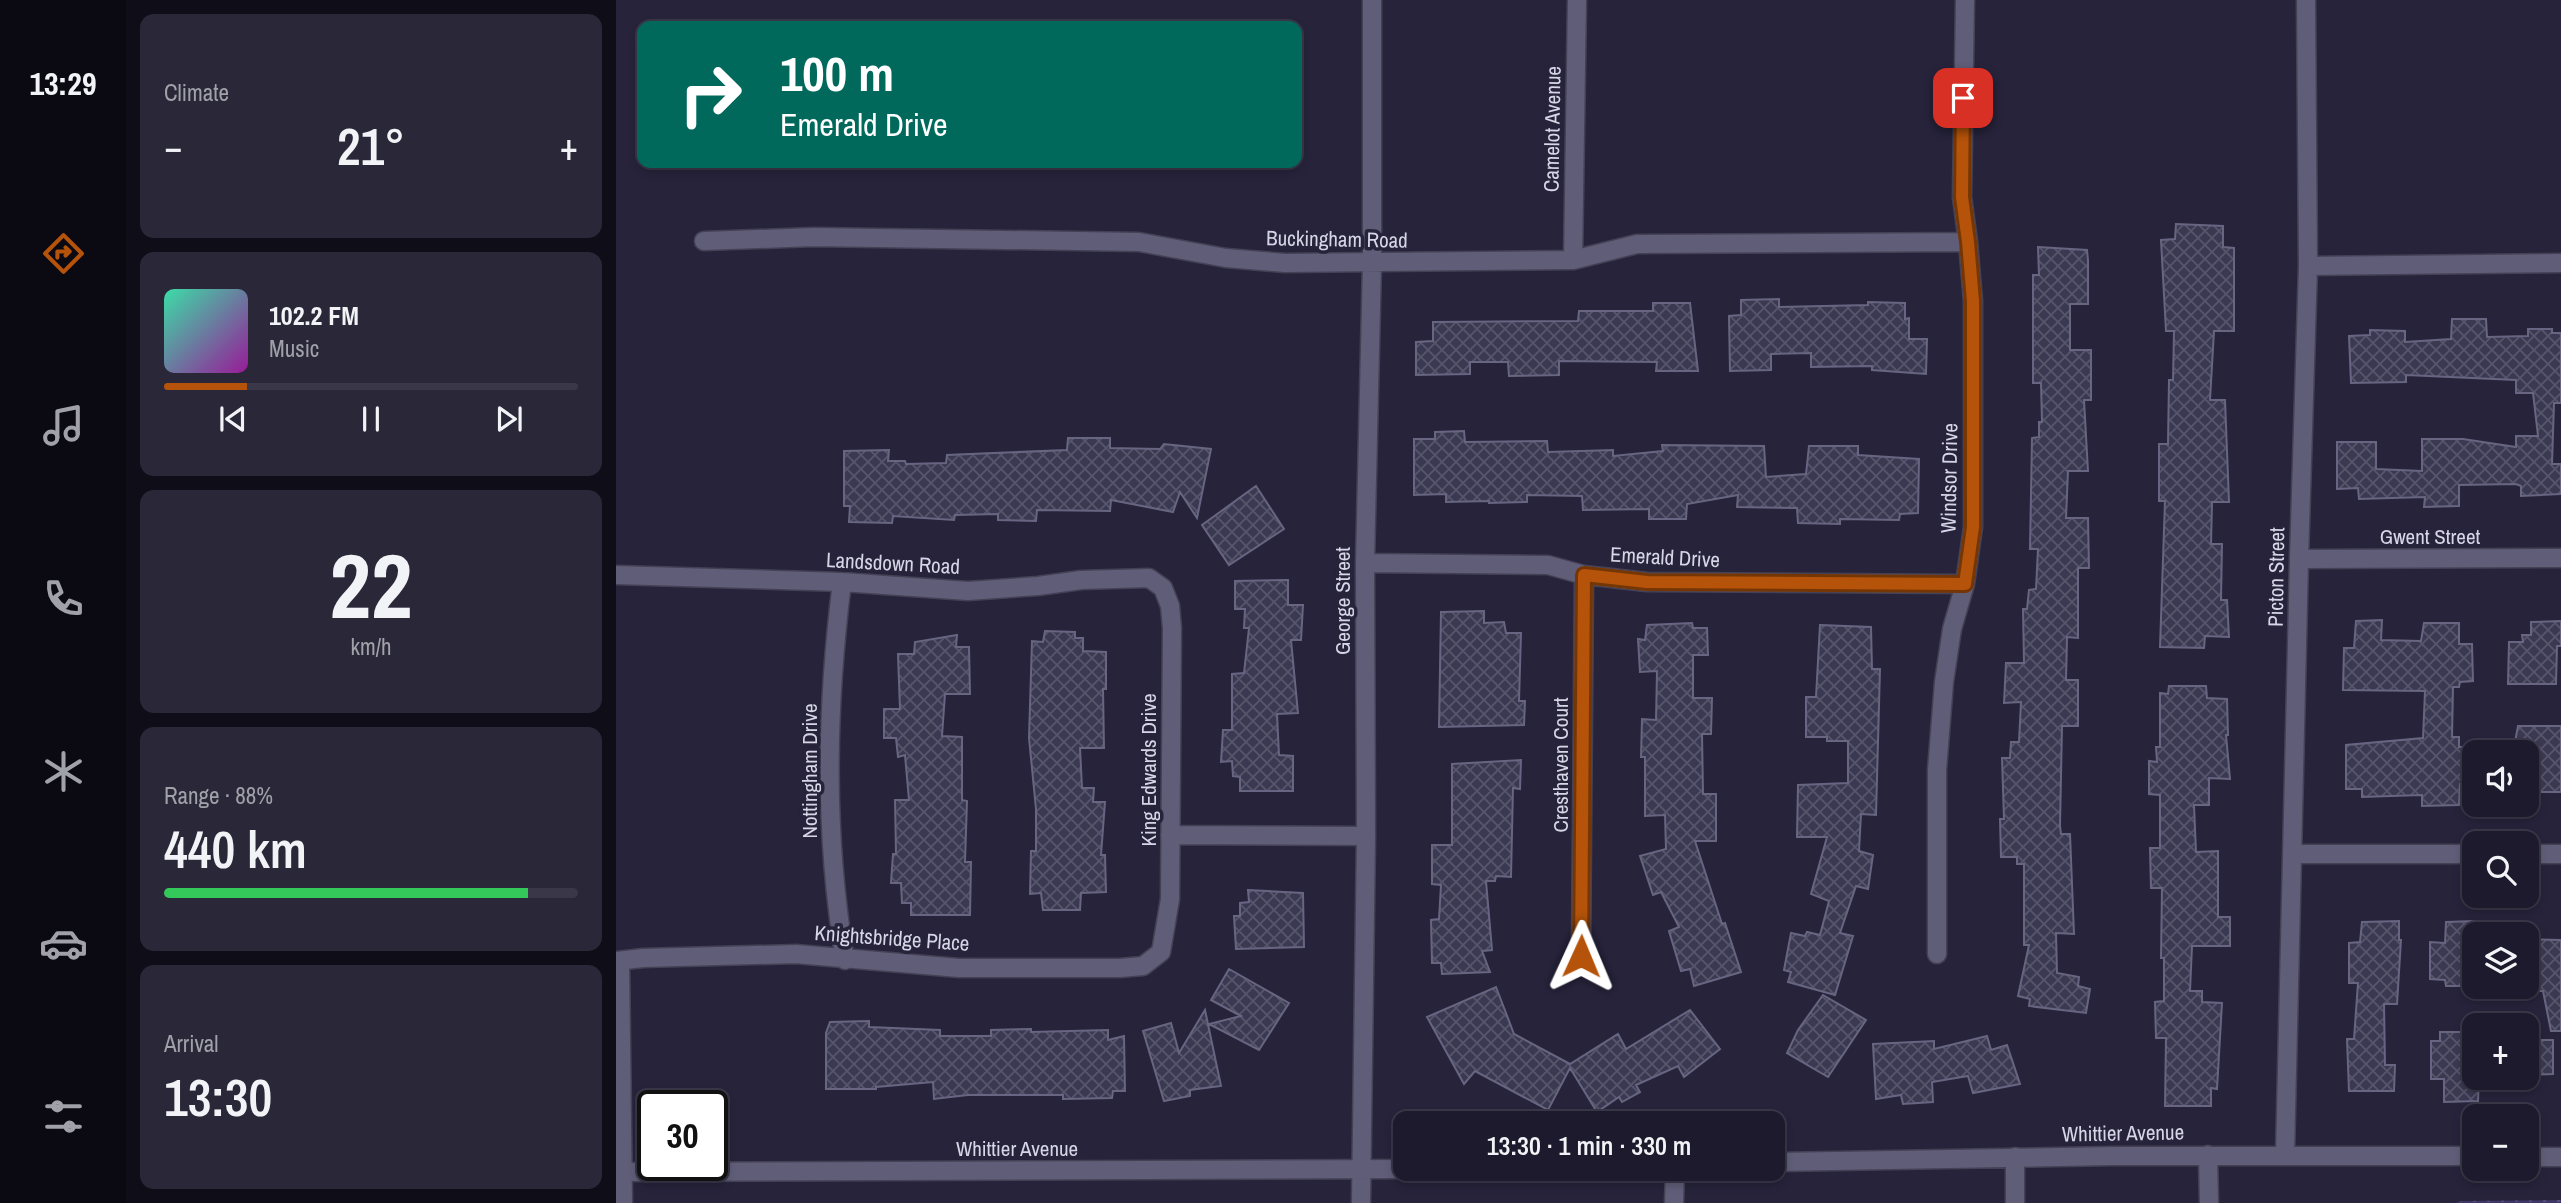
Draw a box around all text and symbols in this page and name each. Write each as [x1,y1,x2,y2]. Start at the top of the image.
text: 100 m [780,40,894,106]
icon: right [665,49,756,140]
text: 13:29 [29,62,97,105]
street label: Camelot Avenue [1536,66,1568,192]
pin [1933,68,1993,128]
text: Climate [164,77,229,108]
icon: arrive [1944,79,1982,117]
text: Emerald Drive [780,103,948,146]
text: 21° [337,111,405,181]
text: − [164,121,182,172]
text: + [560,121,578,172]
street label: Buckingham Road [1266,223,1408,255]
icon: directions [39,229,88,278]
text: 102.2 FM [269,298,359,333]
text: Music [269,333,319,364]
icon: previous [214,400,252,438]
icon: pause [352,400,390,438]
icon: next [490,400,528,438]
icon: music [39,401,88,450]
street label: Windsor Drive [1934,423,1964,533]
street label: Gwent Street [2380,522,2480,551]
text: 22 [330,524,413,646]
street label: Picton Street [2261,527,2291,627]
street label: Emerald Drive [1609,540,1721,574]
street label: Landsdown Road [825,545,961,581]
street label: George Street [1328,547,1357,655]
icon: phone [39,574,88,623]
text: km/h [351,631,391,662]
street label: King Edwards Drive [1134,693,1163,847]
street label: Cresthaven Court [1546,697,1575,832]
street label: Nottingham Drive [795,704,824,838]
map controls [2462,740,2539,1181]
button: sound [2462,740,2539,817]
icon: climate [39,747,88,796]
text: Range · 88% [164,780,273,811]
text: 440 km [164,814,307,884]
button: search [2462,831,2539,908]
street label: Knightsbridge Place [814,918,970,958]
icon: car [39,919,88,968]
position arrow [1544,919,1618,993]
button: layers [2462,922,2539,999]
button: + [2462,1013,2539,1090]
text: Arrival [164,1028,219,1059]
text: 13:30 [164,1062,272,1132]
speed limit sign: 30 [637,1090,728,1181]
icon: filters [39,1092,88,1141]
button: − [2462,1104,2539,1181]
street label: Whittier Avenue [2062,1117,2184,1149]
text: 13:30 · 1 min · 330 m [1487,1128,1691,1163]
street label: Whittier Avenue [956,1134,1078,1163]

